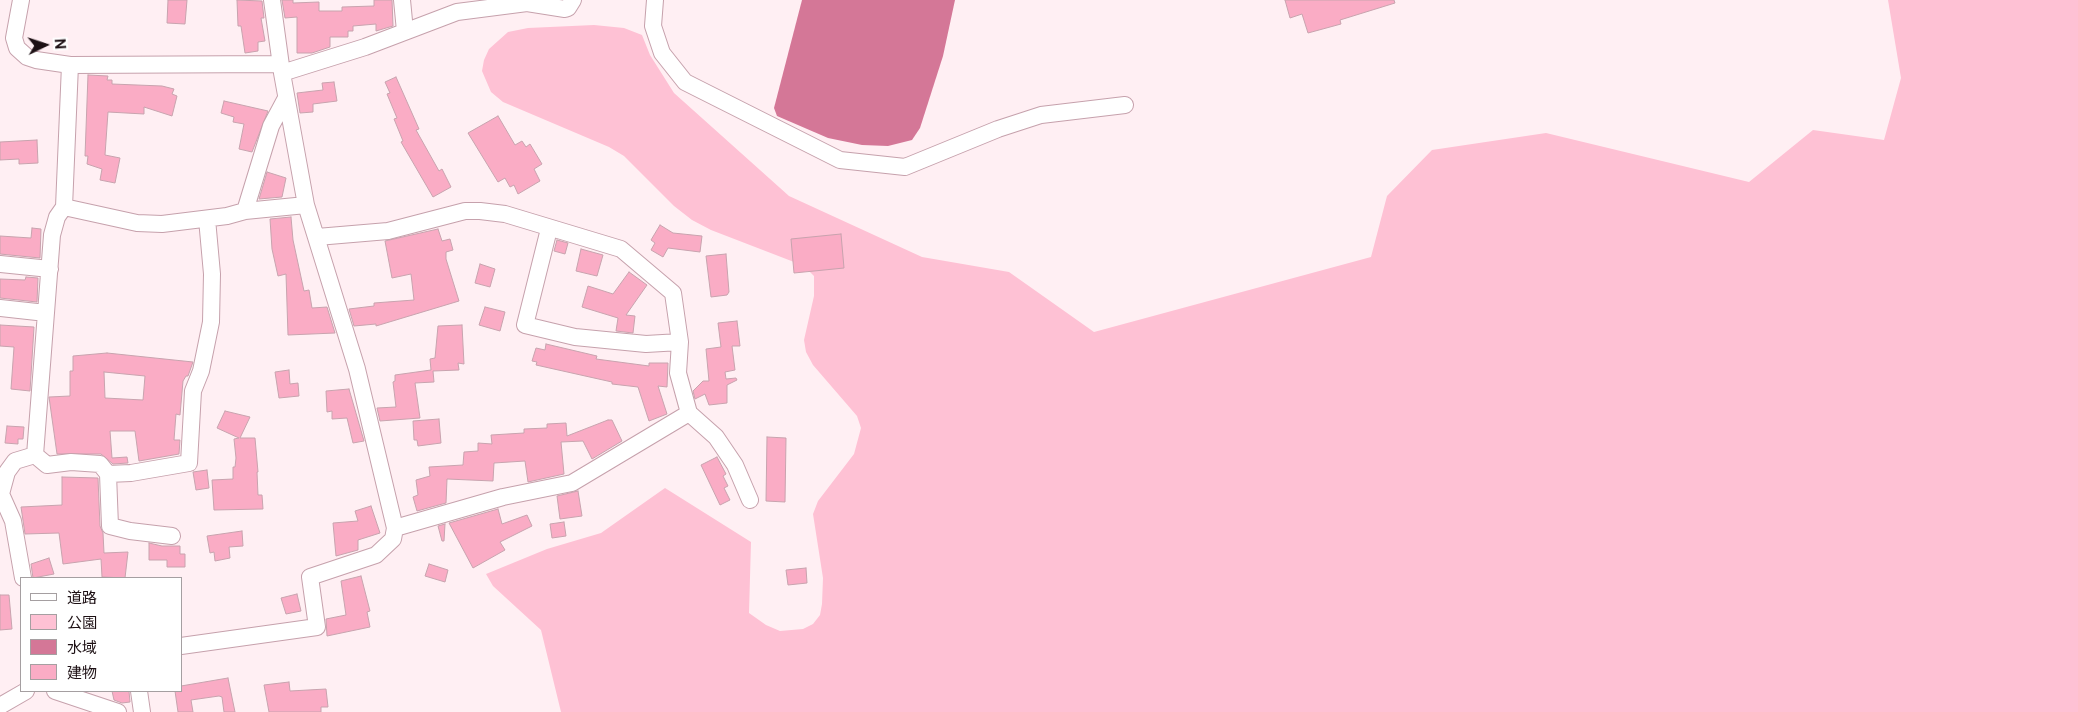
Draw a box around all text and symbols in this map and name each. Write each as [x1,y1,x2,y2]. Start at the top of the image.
north arrow [20,20,70,70]
text: N [52,38,68,50]
legend [20,577,182,692]
text: 道路 [67,589,97,606]
text: 公園 [67,614,97,631]
text: 水域 [67,639,97,656]
text: 建物 [67,664,97,681]

